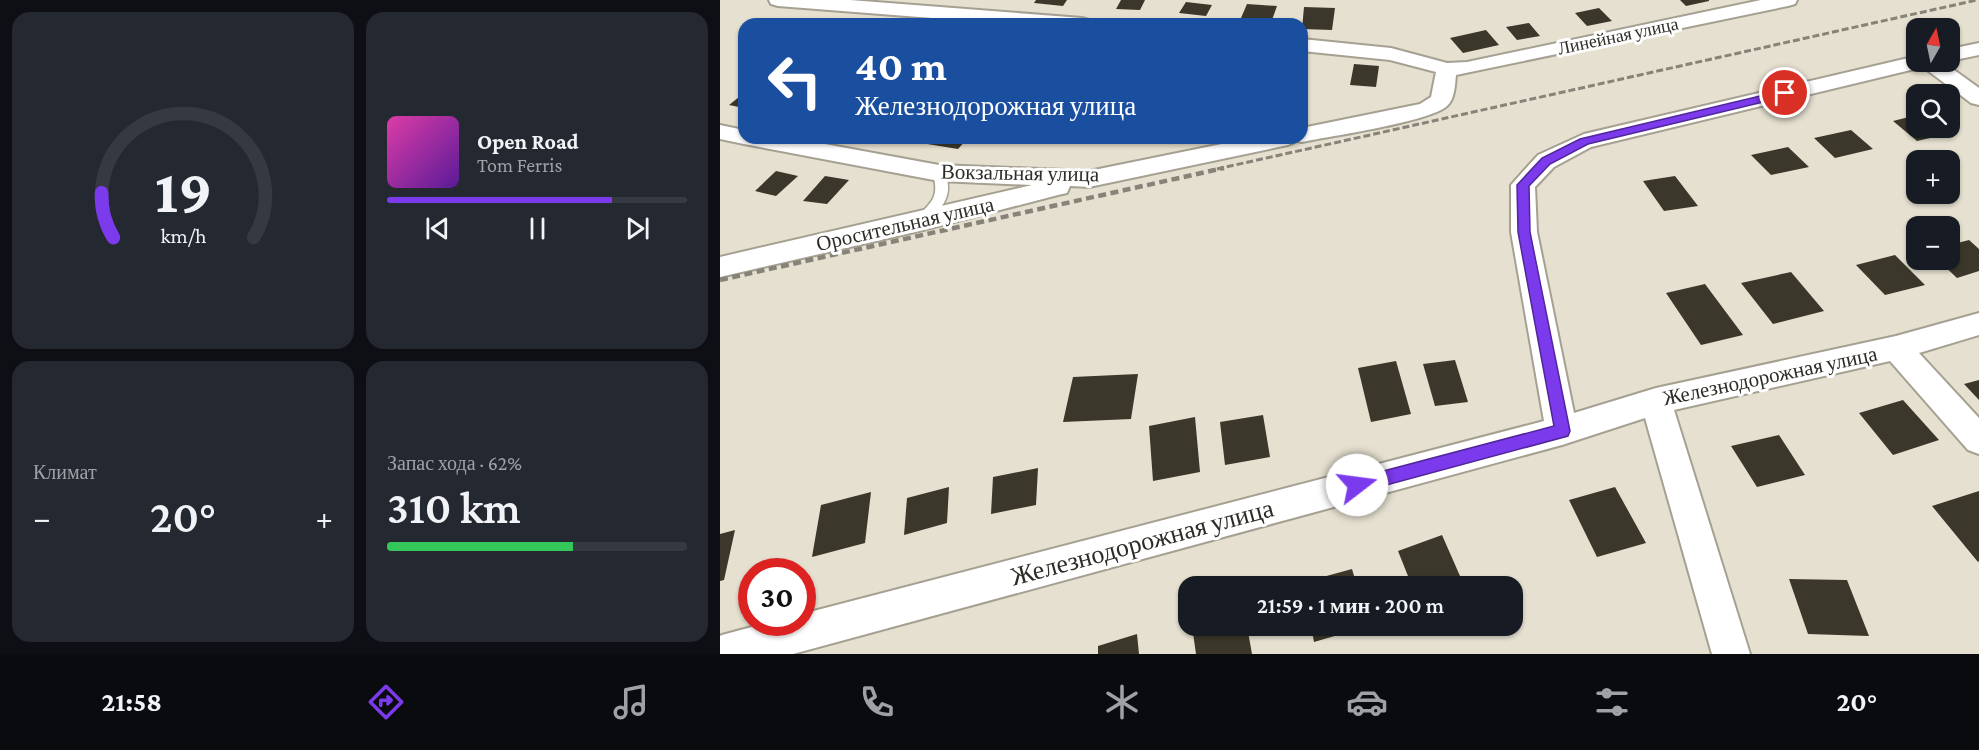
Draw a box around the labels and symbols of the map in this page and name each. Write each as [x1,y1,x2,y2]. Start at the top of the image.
street label: Линейная улица [1556,13,1680,59]
north arrow [1906,18,1960,72]
pin [1759,67,1810,118]
street label: Вокзальная улица [941,160,1100,186]
street label: Оросительная улица [814,192,997,256]
street label: Железнодорожная улица [1661,341,1880,410]
position arrow [1325,453,1389,517]
street label: Железнодорожная улица [1008,493,1277,592]
speed limit sign: 30 [738,558,816,636]

